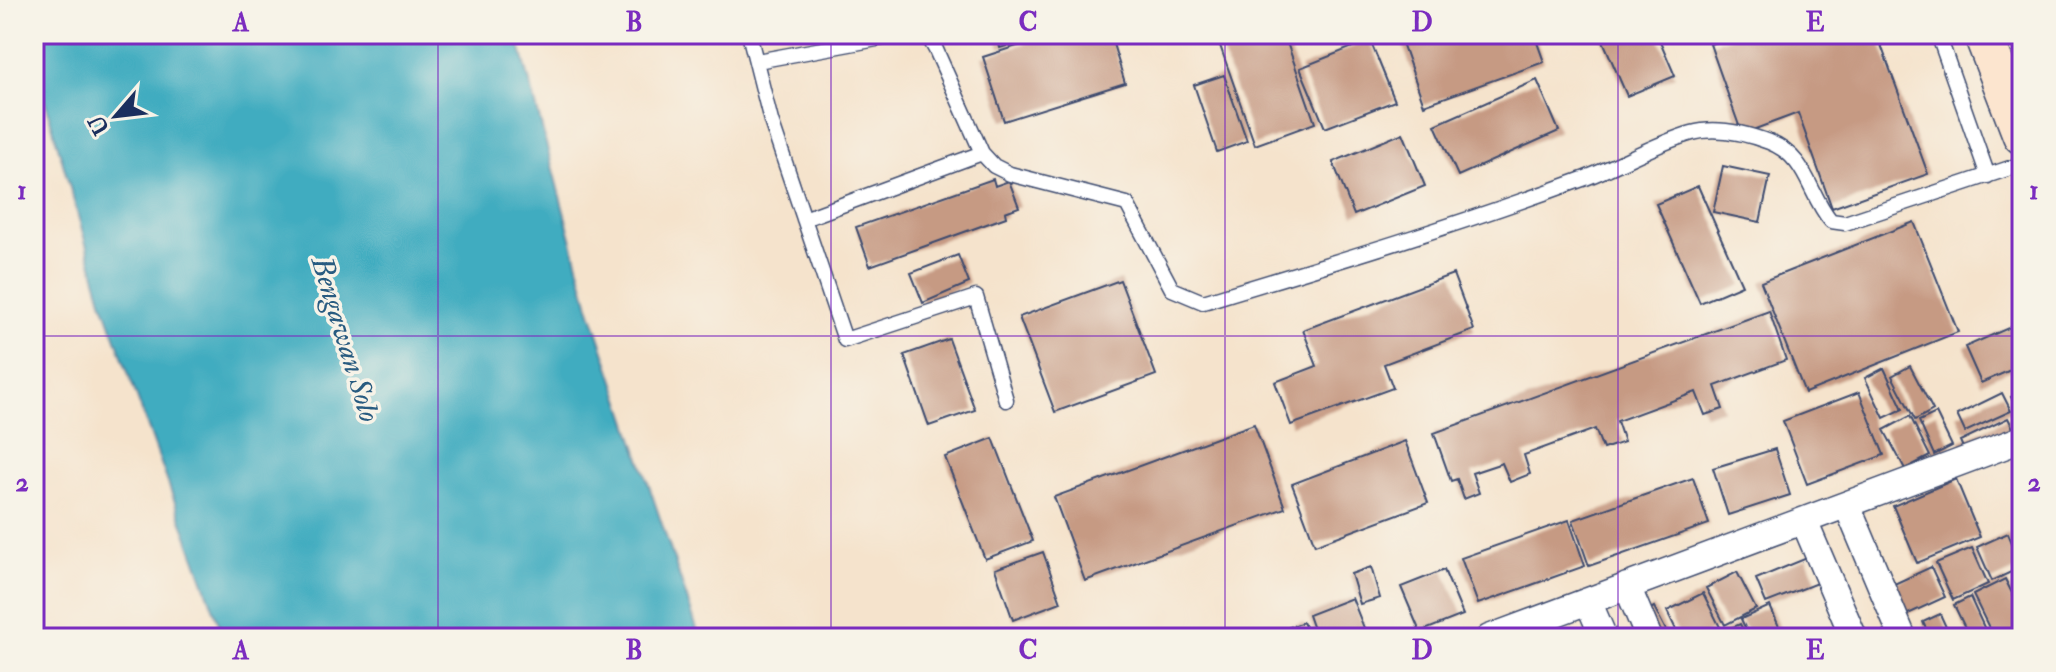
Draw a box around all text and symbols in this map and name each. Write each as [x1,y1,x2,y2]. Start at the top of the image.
text: A [232,7,250,39]
text: B [625,7,643,39]
text: C [1018,7,1038,39]
text: D [1411,7,1433,39]
text: E [1806,7,1825,39]
north arrow [76,76,156,156]
text: U [82,110,116,140]
text: 1 [17,175,27,207]
text: 1 [2029,175,2039,207]
water label: Bengawan Solo [302,250,388,426]
text: 2 [15,467,29,499]
text: 2 [2027,467,2041,499]
text: A [232,635,250,667]
text: B [625,635,643,667]
text: C [1018,635,1038,667]
text: D [1411,635,1433,667]
text: E [1806,635,1825,667]

